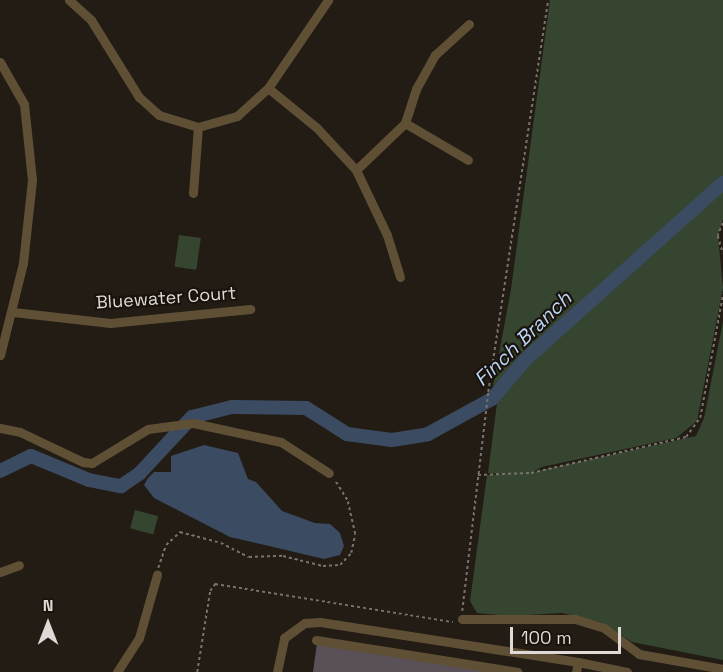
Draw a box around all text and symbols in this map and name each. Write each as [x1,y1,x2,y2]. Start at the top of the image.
street label: Bluewater Court [95,282,237,314]
water label: Finch Branch [469,287,577,391]
north arrow [18,594,78,654]
text: N [43,595,53,616]
scale bar [513,615,624,653]
text: 100 m [521,626,572,649]

